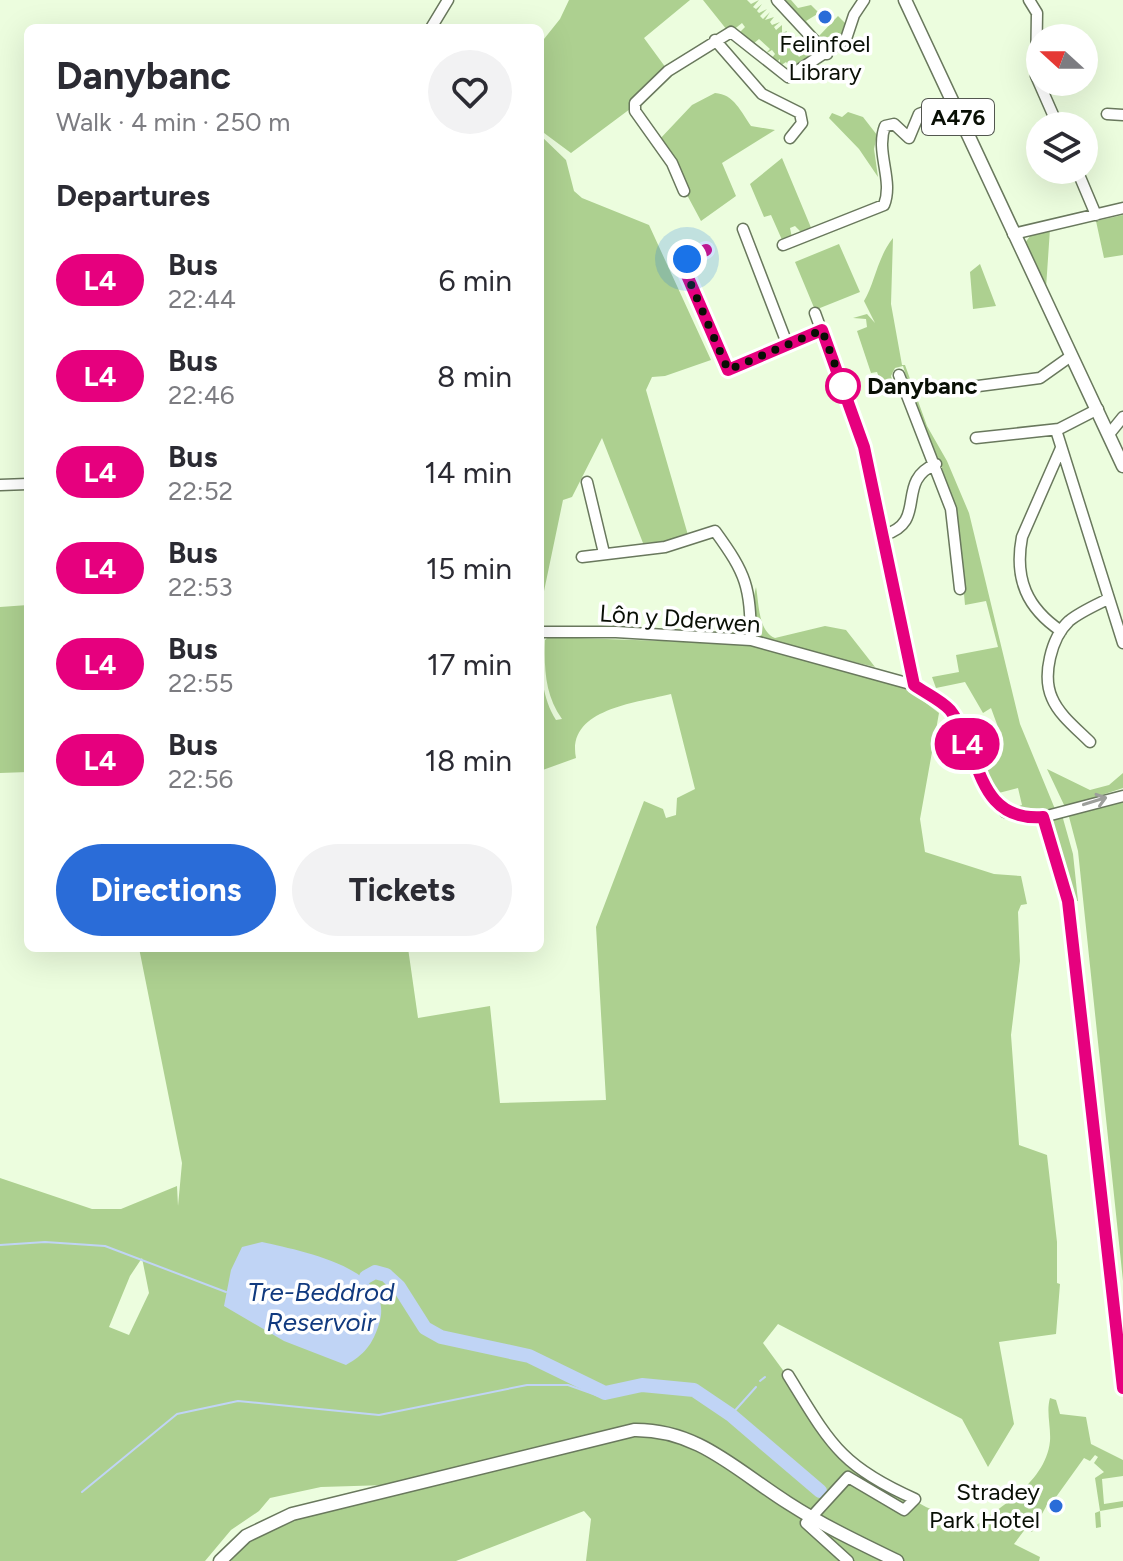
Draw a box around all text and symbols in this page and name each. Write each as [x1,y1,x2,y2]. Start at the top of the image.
marker: Felinfoel Library [816,8,834,26]
north arrow [1026,24,1098,96]
map controls [1026,24,1098,184]
place label: Felinfoel Library [779,29,871,86]
button: heart [428,50,512,134]
text: Danybanc [56,53,231,99]
road number: A476 [922,99,994,135]
text: Walk · 4 min · 250 m [56,106,290,138]
button: layers [1026,112,1098,184]
text: Departures [56,177,210,214]
your location [667,239,707,279]
text: Bus [168,246,217,283]
text: 6 min [438,262,512,299]
text: L4 [84,263,116,297]
text: 22:44 [168,283,236,315]
text: Bus [168,342,217,379]
text: 8 min [437,358,512,395]
text: L4 [84,359,116,393]
marker: Danybanc [826,369,860,403]
place label: Danybanc [867,371,978,400]
text: 22:46 [168,379,235,411]
text: Bus [168,438,217,475]
text: 14 min [424,454,512,491]
text: L4 [84,455,116,489]
text: 22:52 [168,475,233,507]
text: Bus [168,534,217,571]
text: 15 min [426,550,512,587]
text: L4 [84,551,116,585]
text: 22:53 [168,571,233,603]
street label: Lôn y Dderwen [599,598,761,639]
text: Bus [168,630,217,667]
text: 17 min [427,646,512,683]
text: L4 [84,647,116,681]
text: 22:55 [168,667,234,699]
line badge: L4 [931,718,1003,770]
text: Bus [168,726,217,763]
text: L4 [951,727,983,761]
text: 18 min [425,742,512,779]
text: L4 [84,743,116,777]
text: 22:56 [168,763,233,795]
one-way arrow [1082,793,1107,807]
button: Directions [56,844,276,936]
button: Tickets [292,844,512,936]
water label: Tre-Beddrod Reservoir [248,1276,395,1338]
place label: Stradey Park Hotel [929,1477,1040,1534]
marker: Stradey Park Hotel [1047,1497,1065,1515]

